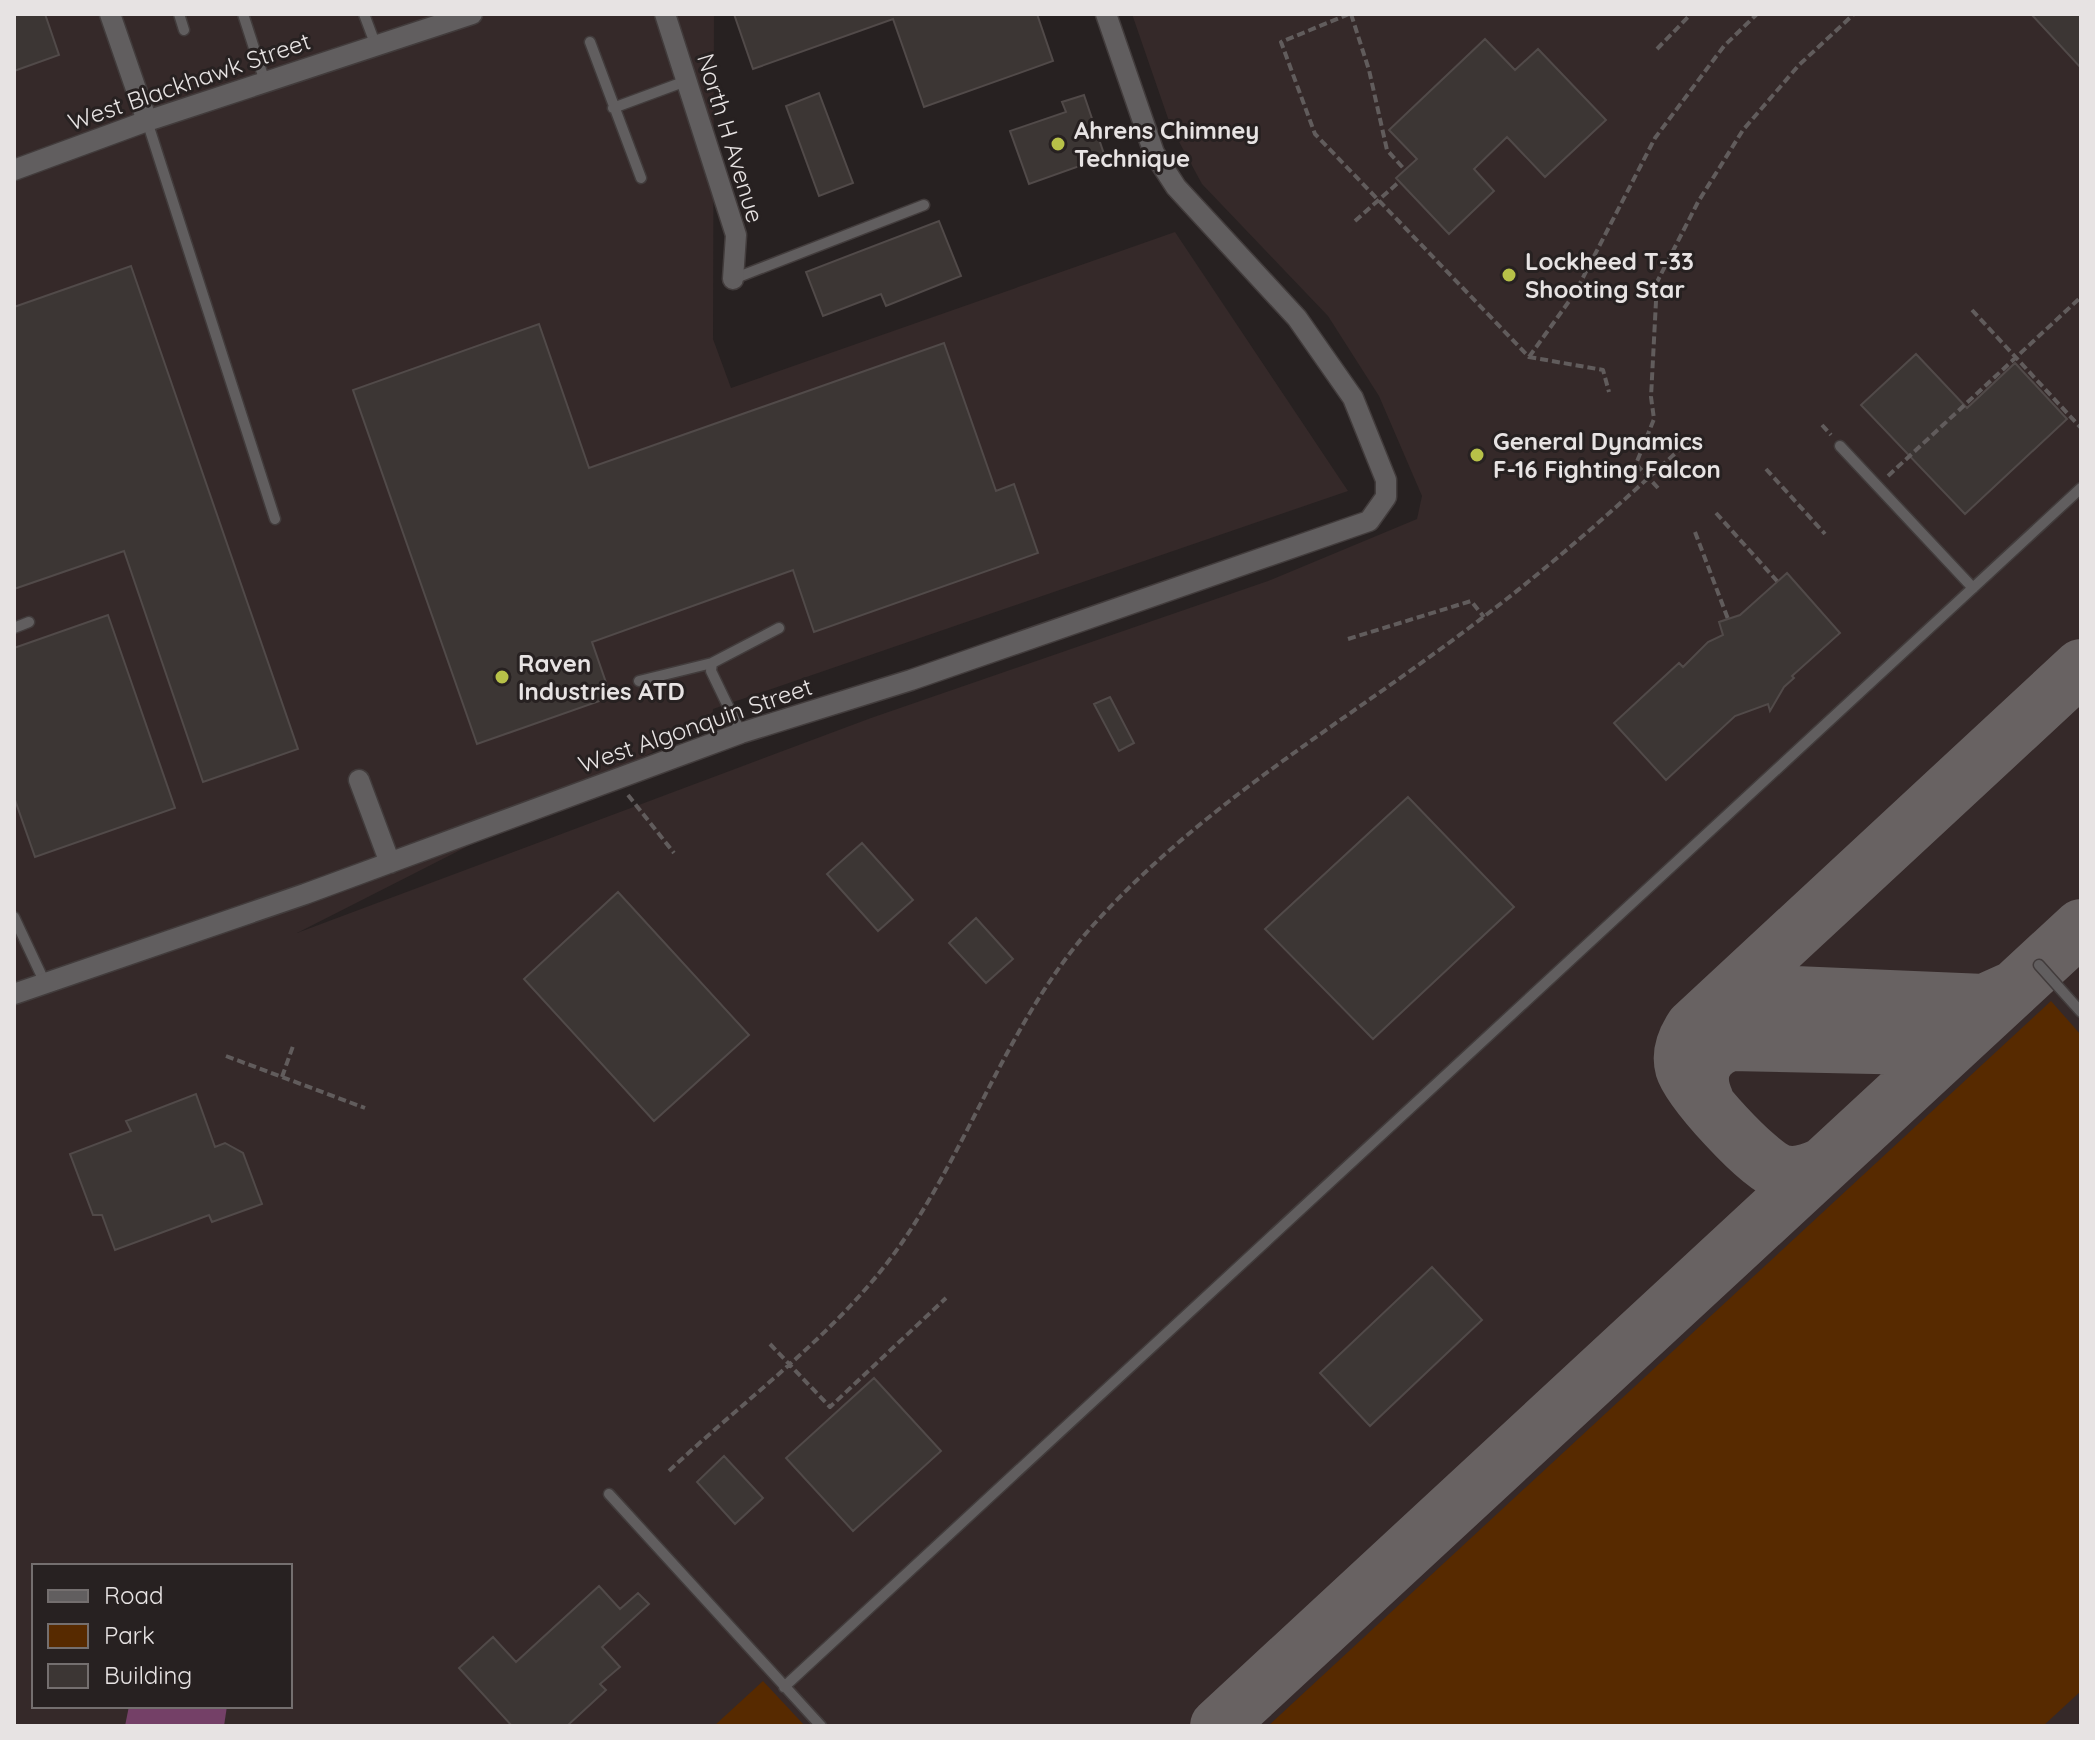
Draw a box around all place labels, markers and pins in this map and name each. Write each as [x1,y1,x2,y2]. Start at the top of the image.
place label: Ahrens Chimney Technique [1074,115,1259,173]
marker: Ahrens Chimney Technique [1049,135,1067,153]
place label: Lockheed T-33 Shooting Star [1525,246,1694,304]
marker: Lockheed T-33 Shooting Star [1500,266,1518,284]
place label: General Dynamics F-16 Fighting Falcon [1493,426,1721,484]
marker: General Dynamics F-16 Fighting Falcon [1468,446,1486,464]
place label: Raven Industries ATD [518,648,685,706]
marker: Raven Industries ATD [493,668,511,686]

